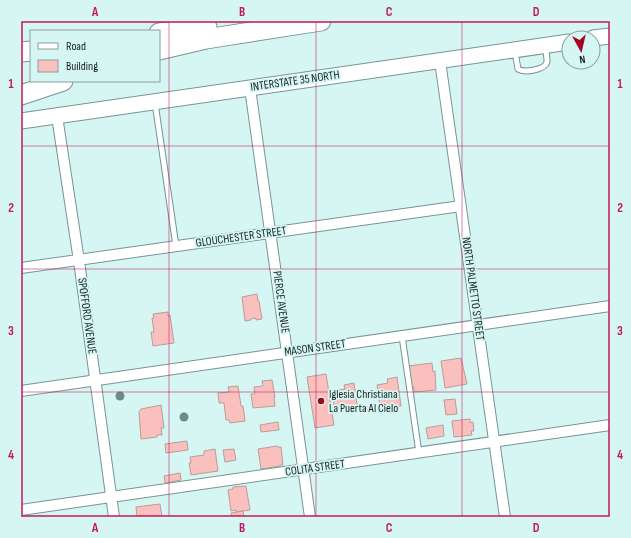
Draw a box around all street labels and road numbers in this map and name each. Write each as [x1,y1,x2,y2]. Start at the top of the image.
street label: INTERSTATE 35 NORTH [249,67,341,95]
street label: GLOUCHESTER STREET [195,223,287,251]
street label: NORTH PALMETTO STREET [458,236,488,342]
street label: PIERCE AVENUE [269,270,293,334]
street label: SPOFFORD AVENUE [74,277,100,355]
street label: MASON STREET [283,336,347,360]
street label: COLITA STREET [284,456,346,480]

